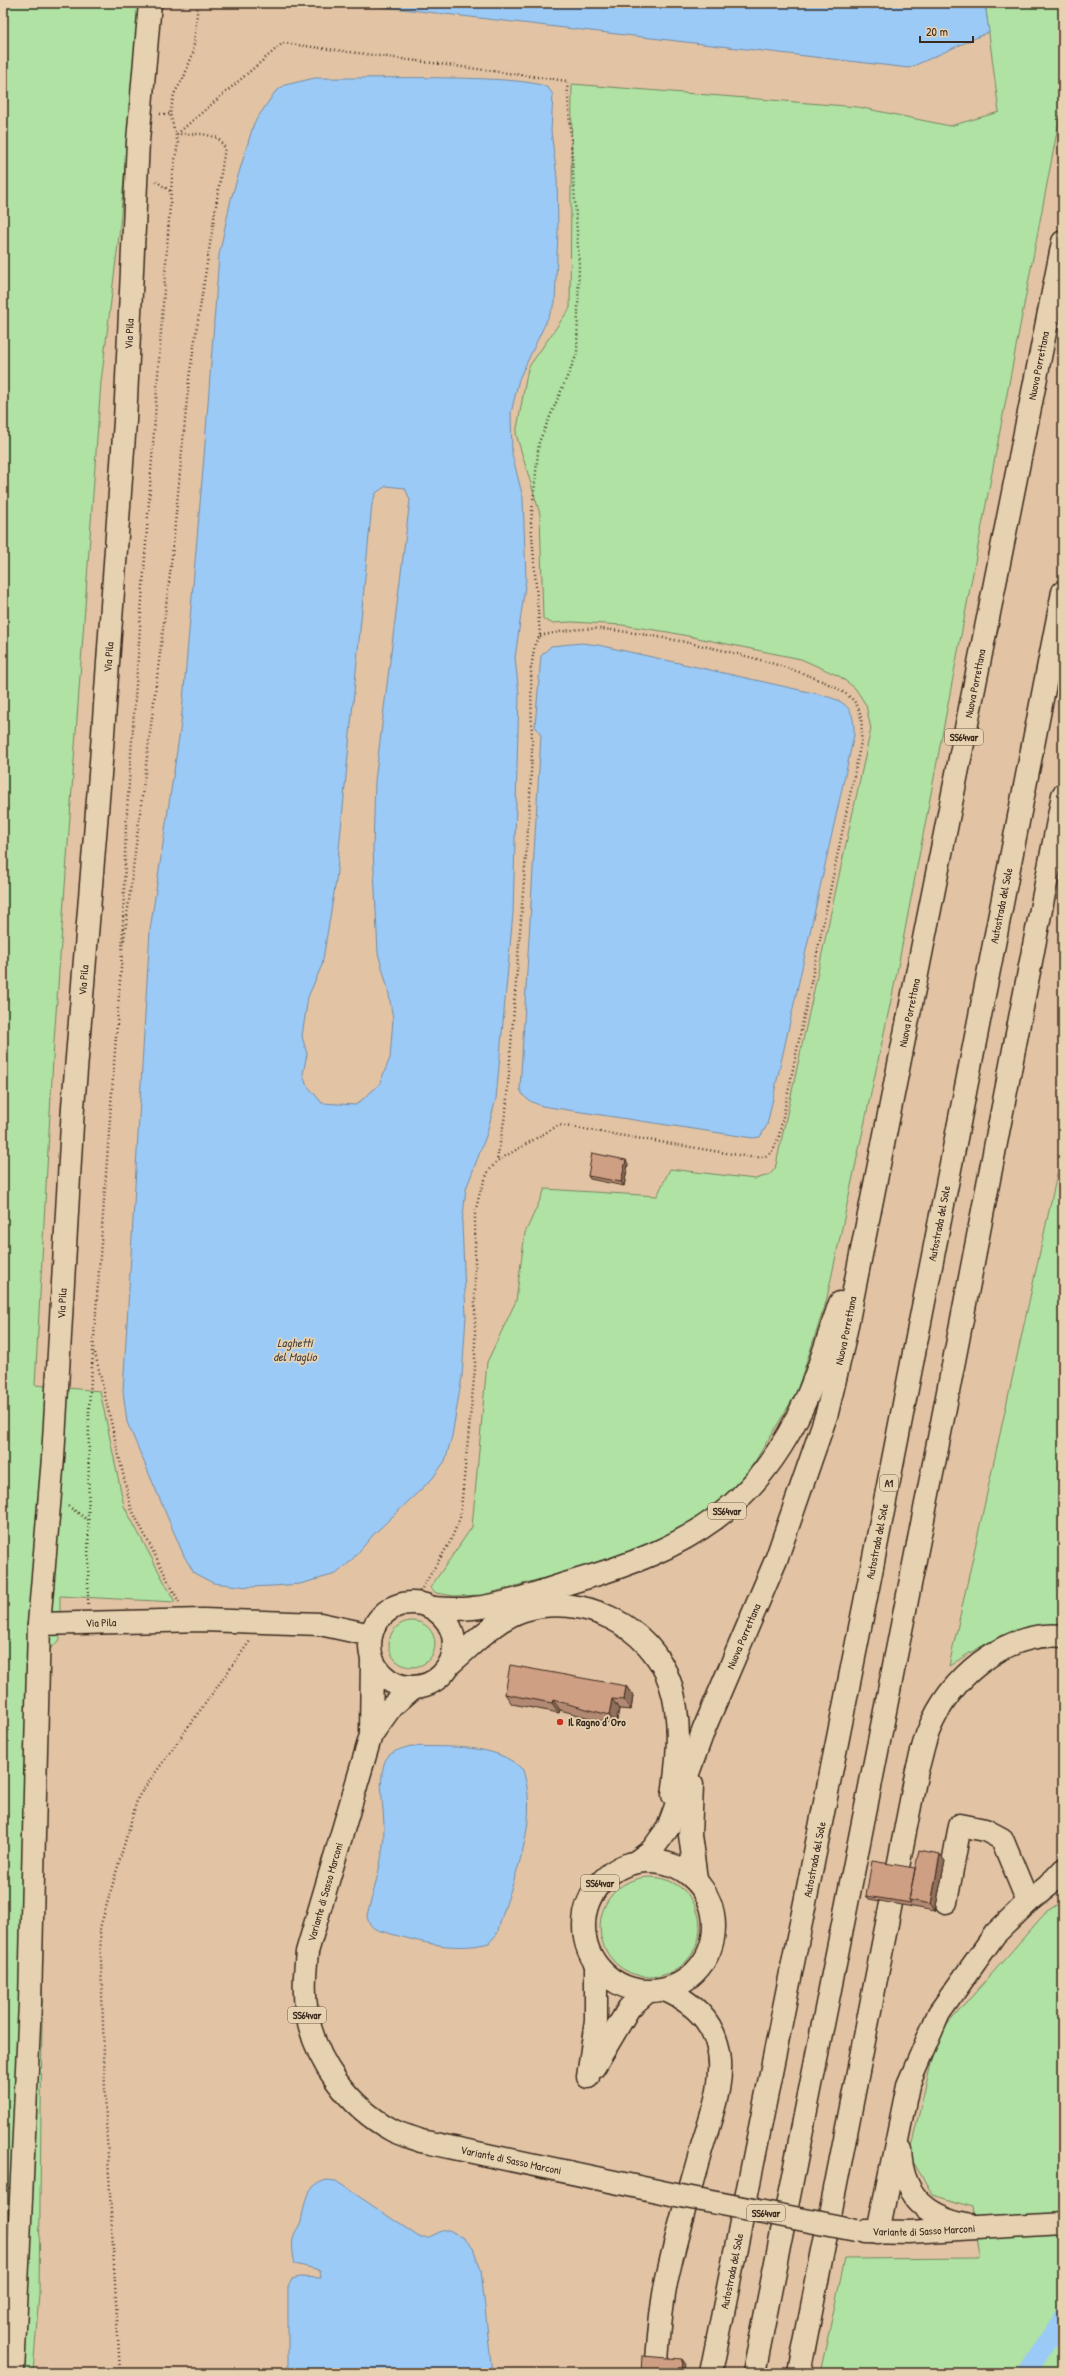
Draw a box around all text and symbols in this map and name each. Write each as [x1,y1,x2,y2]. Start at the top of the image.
scale bar [920,18,973,44]
text: 20 m [926,23,948,40]
street label: Via Pila [121,317,137,349]
street label: Nuova Porrettana [1025,329,1052,401]
street label: Via Pila [100,641,116,673]
street label: Nuova Porrettana [961,647,989,719]
road number: SS64var [945,729,983,745]
street label: Autostrada del Sole [987,866,1016,944]
street label: Via Pila [75,964,92,996]
street label: Nuova Porrettana [896,977,923,1048]
street label: Autostrada del Sole [925,1184,953,1262]
street label: Via Pila [54,1287,70,1319]
street label: Nuova Porrettana [832,1294,860,1366]
water label: Laghetti del Maglio [273,1334,318,1365]
road number: A1 [880,1475,898,1491]
street label: Autostrada del Sole [863,1502,891,1580]
road number: SS64var [708,1503,746,1519]
street label: Nuova Porrettana [723,1601,764,1671]
street label: Via Pila [86,1615,117,1630]
place label: Il Ragno d' Oro [568,1715,626,1730]
marker: Il Ragno d' Oro [555,1717,565,1727]
street label: Autostrada del Sole [800,1820,829,1898]
street label: Variante di Sasso Marconi [304,1841,346,1943]
road number: SS64var [581,1875,619,1891]
road number: SS64var [288,2007,326,2023]
street label: Variante di Sasso Marconi [459,2143,563,2178]
road number: SS64var [747,2205,785,2221]
street label: Variante di Sasso Marconi [873,2221,976,2239]
street label: Autostrada del Sole [717,2232,747,2310]

